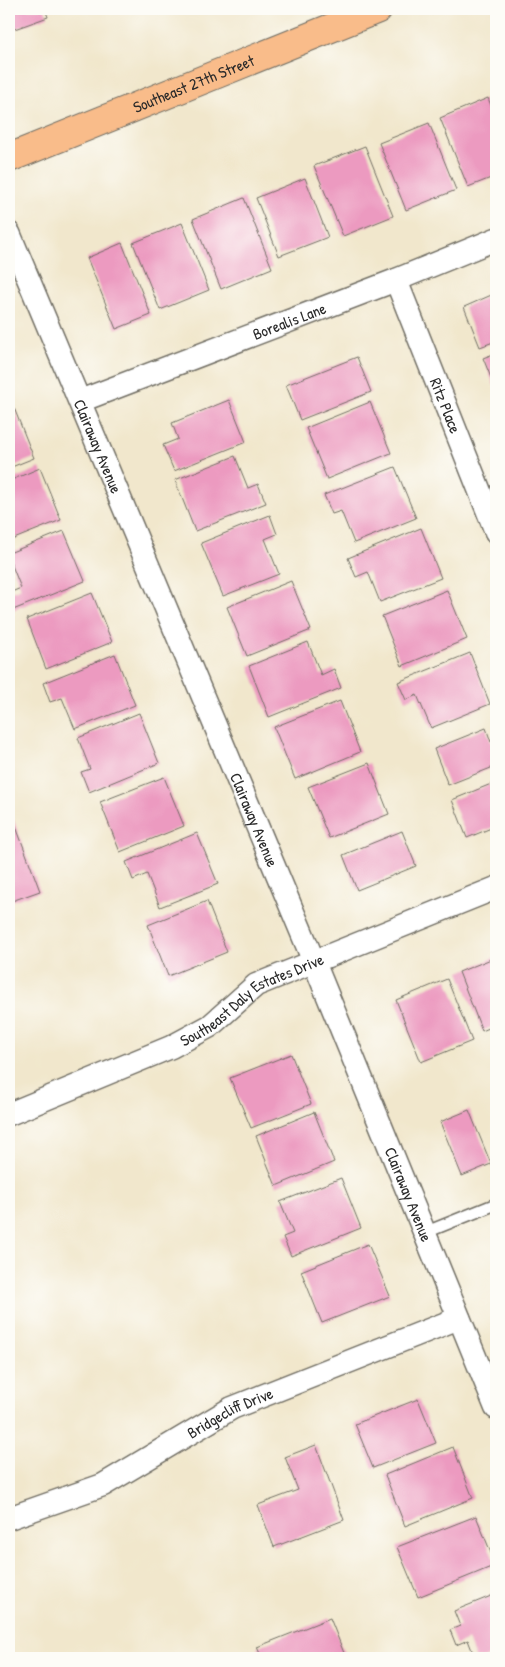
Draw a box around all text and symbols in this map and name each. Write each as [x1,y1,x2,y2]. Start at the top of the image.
street label: Southeast 27th Street [130,49,258,118]
street label: Borealis Lane [249,297,330,345]
street label: Ritz Place [425,375,467,437]
street label: Clairaway Avenue [69,396,128,497]
street label: Clairaway Avenue [225,769,284,871]
street label: Southeast Daly Estates Drive [176,948,327,1051]
street label: Clairaway Avenue [380,1144,438,1245]
street label: Bridgecliff Drive [183,1382,277,1444]

